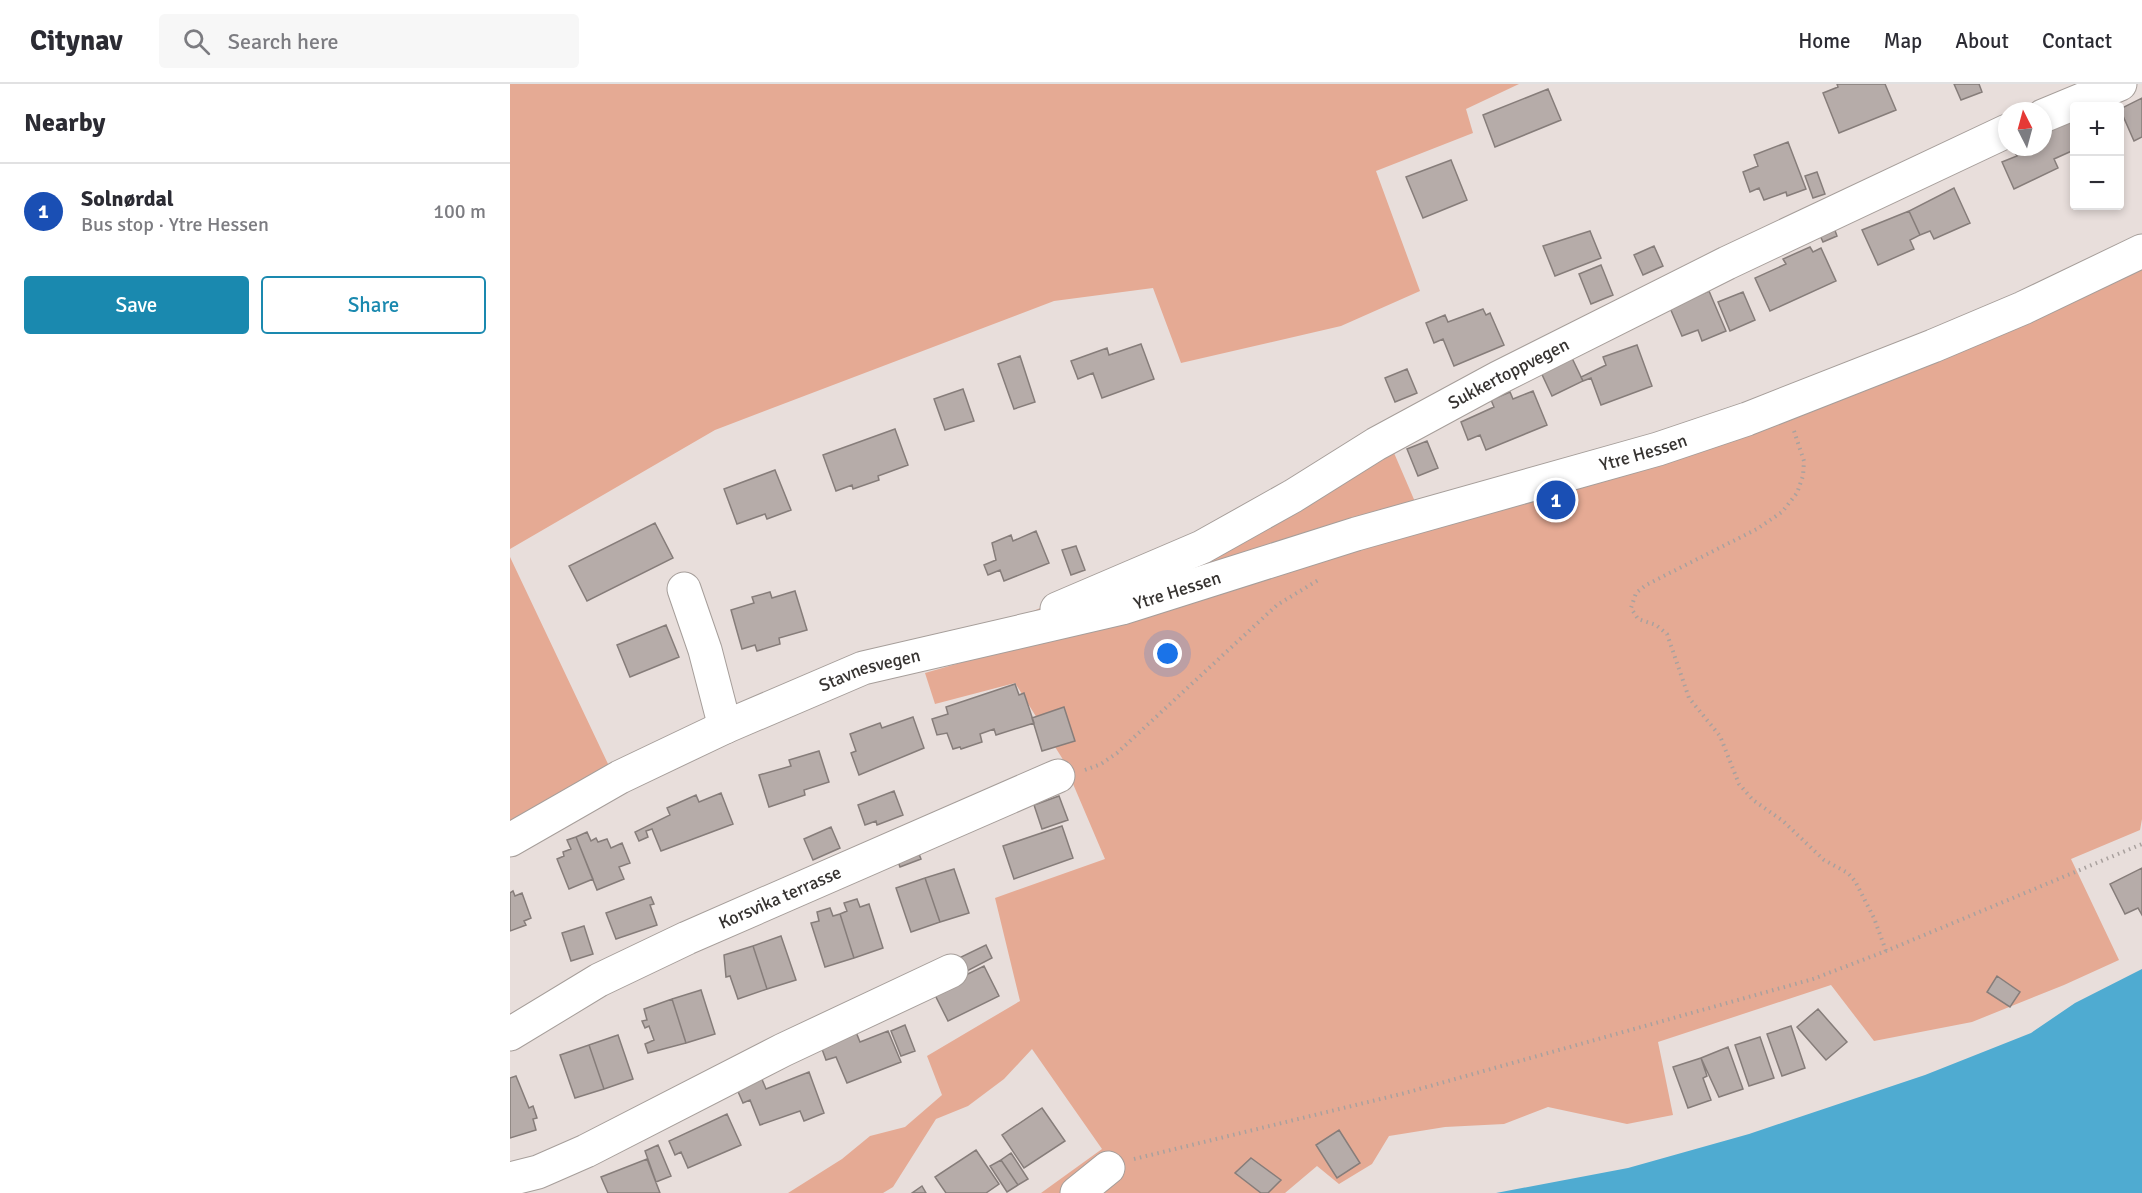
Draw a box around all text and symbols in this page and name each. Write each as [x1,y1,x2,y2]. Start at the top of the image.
search box [159,14,579,68]
text: Citynav [30,24,123,58]
icon: search [180,25,213,58]
text: Search here [228,28,339,55]
text: Home [1798,28,1851,54]
text: Map [1884,28,1922,54]
text: About [1955,28,2009,54]
text: Contact [2042,28,2112,54]
north arrow [1998,102,2052,156]
map controls [2070,102,2124,210]
button: + [2070,102,2124,156]
text: Nearby [24,107,105,139]
button: − [2070,156,2124,210]
text: Solnørdal [81,185,174,212]
text: 1 [38,199,49,224]
text: 100 m [433,199,486,224]
text: Bus stop · Ytre Hessen [81,212,269,237]
button: Save [24,276,249,334]
button: Share [261,276,486,334]
street label: Sukkertoppvegen [1444,333,1573,414]
street label: Ytre Hessen [1597,429,1690,476]
pin: 1 [1536,478,1576,522]
street label: Ytre Hessen [1131,566,1224,615]
your location [1153,639,1182,668]
street label: Stavnesvegen [816,644,923,697]
street label: Korsvika terrasse [715,861,845,934]

